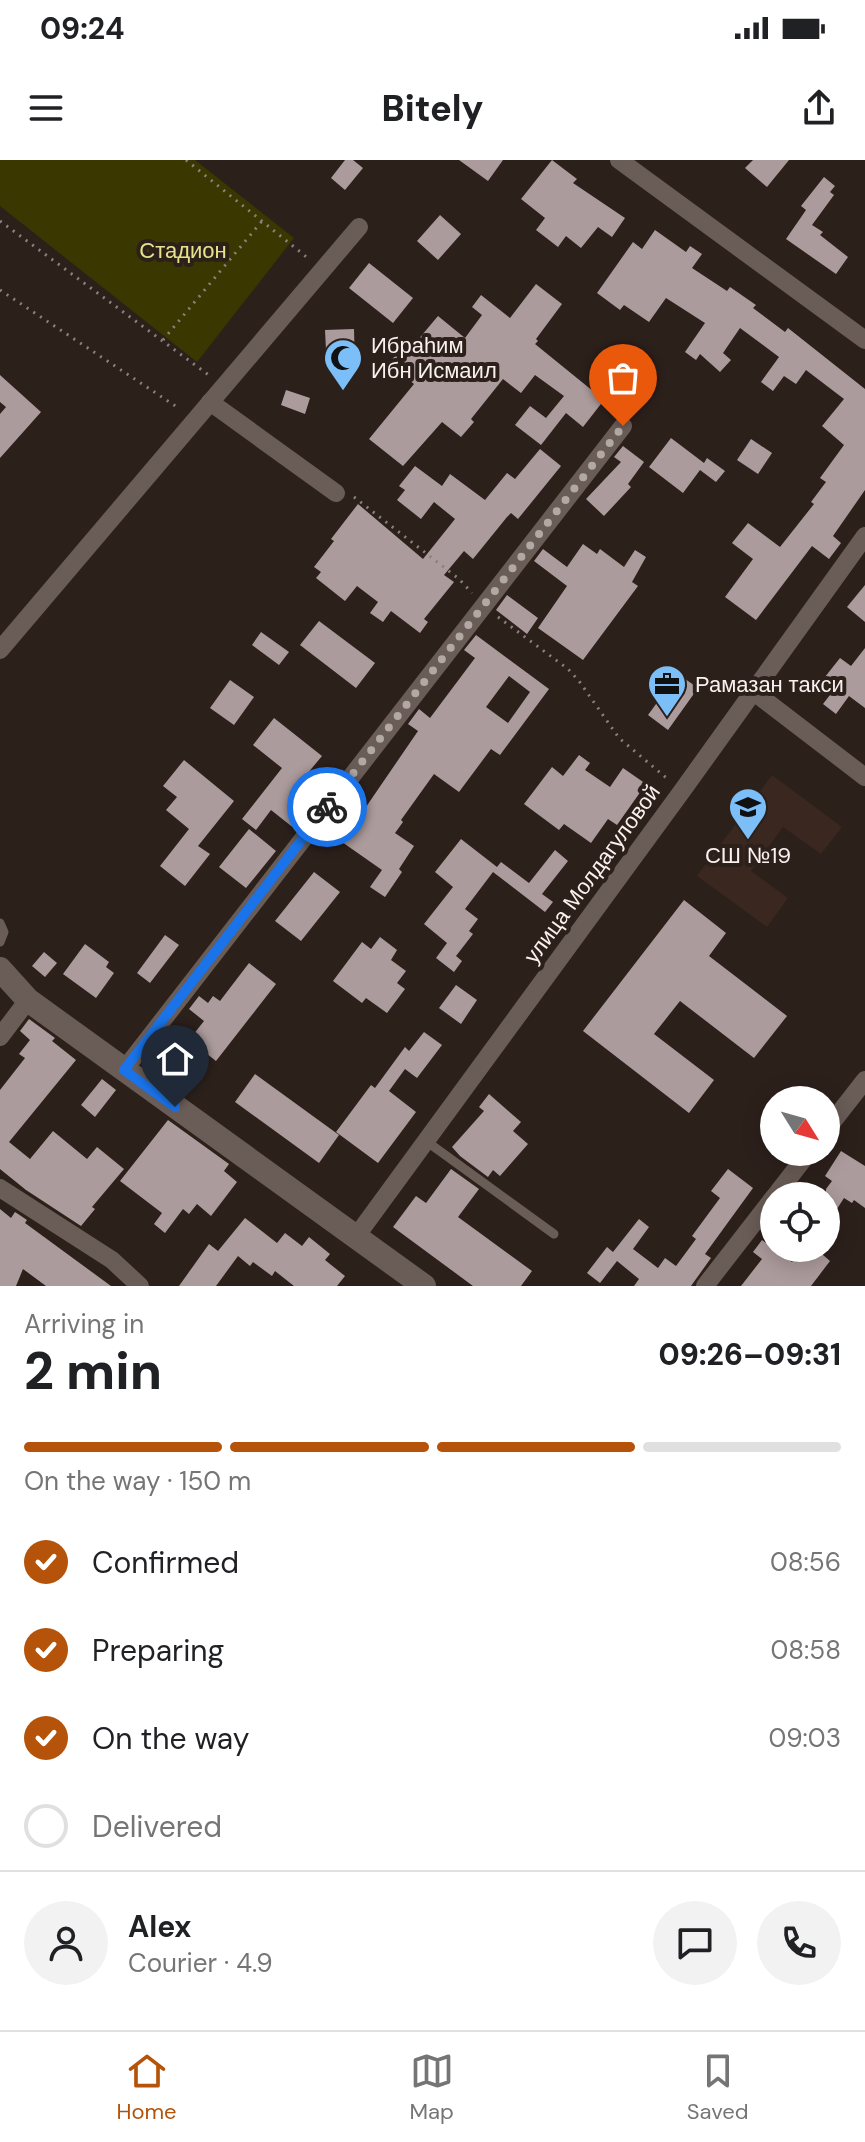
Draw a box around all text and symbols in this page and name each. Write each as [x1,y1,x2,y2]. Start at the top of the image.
text: 09:24 [40,9,124,48]
text: Bitely [382,85,483,132]
icon: menu [24,86,68,130]
icon: share [797,86,841,130]
park label: Стадион [139,236,227,265]
place label: Ибраһим Ибн Исмаил [371,331,497,385]
mosque icon: Ибраһим Ибн Исмаил [322,337,364,392]
pin [589,344,657,426]
icon: bag [601,356,645,400]
office icon: Рамазан такси [646,663,688,718]
place label: Рамазан такси [695,670,844,699]
courier [287,767,367,847]
street label: улица Молдагуловой [517,779,667,969]
icon: bike [305,785,349,829]
school or university icon: СШ №19 [727,786,769,841]
place label: СШ №19 [705,841,791,870]
pin [141,1025,209,1107]
icon: home [153,1037,197,1081]
north arrow [760,1086,840,1166]
map controls [760,1086,840,1262]
button: locate [760,1182,840,1262]
text: Arriving in [24,1307,144,1341]
text: 09:26–09:31 [659,1335,841,1374]
text: 2 min [24,1337,162,1405]
text: On the way · 150 m [24,1464,251,1498]
icon: check [24,1540,68,1584]
text: Confirmed [92,1543,239,1582]
text: 08:56 [770,1545,841,1579]
icon: check [24,1628,68,1672]
text: Preparing [92,1631,224,1670]
text: 08:58 [770,1633,841,1667]
icon: check [24,1716,68,1760]
text: On the way [92,1719,249,1758]
text: 09:03 [768,1721,841,1755]
text: Delivered [92,1807,222,1846]
button: person [24,1901,108,1985]
button: chat [653,1901,737,1985]
button: phone [757,1901,841,1985]
text: Alex [128,1907,191,1946]
text: Courier · 4.9 [128,1946,273,1980]
tab: Home [116,2049,177,2126]
tab: Map [410,2049,454,2126]
tab: Saved [687,2049,749,2126]

